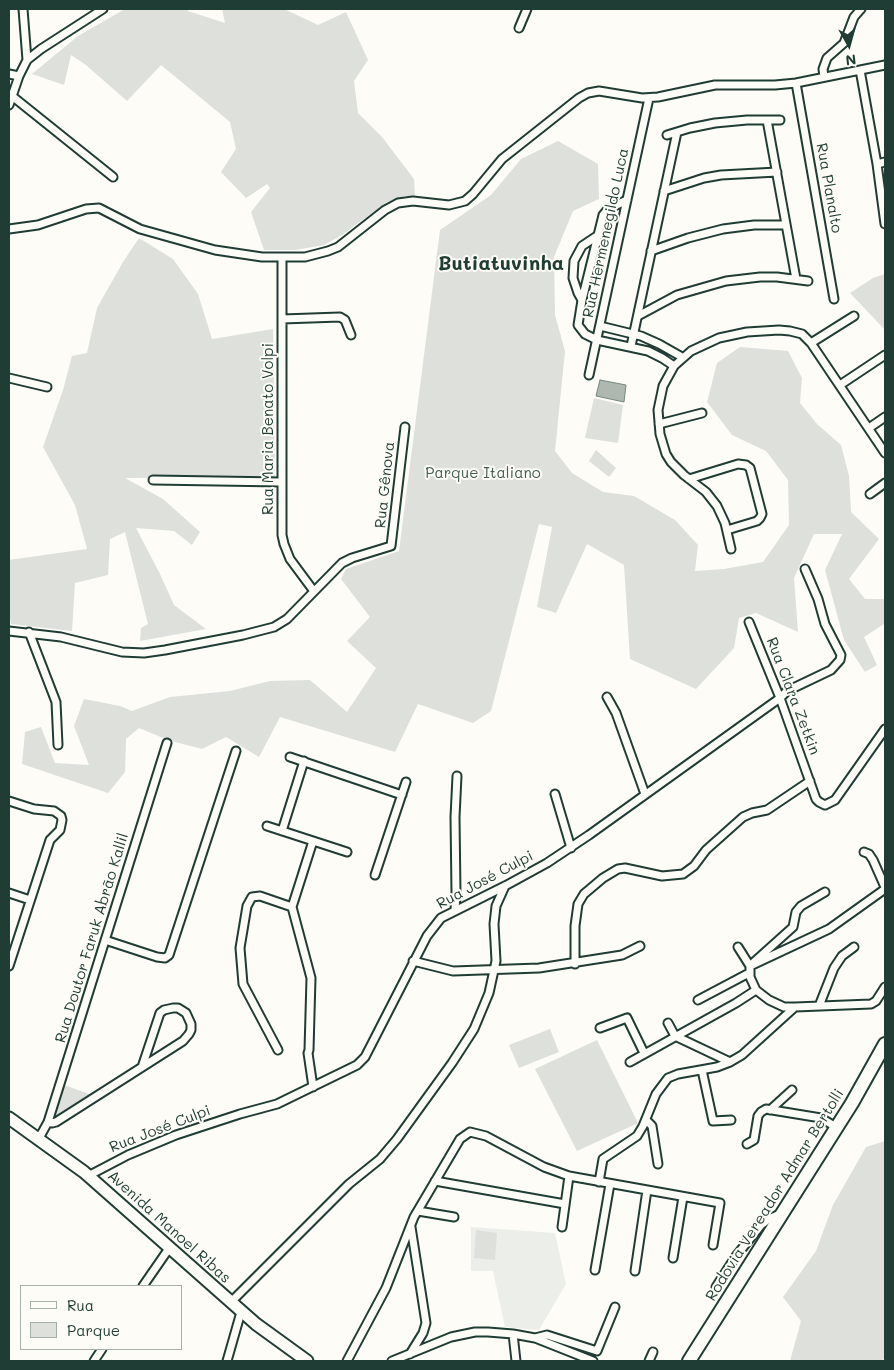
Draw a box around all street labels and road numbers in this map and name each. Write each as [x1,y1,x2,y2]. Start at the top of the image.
street label: Rua Planalto [812,142,846,234]
street label: Rua Hermenegildo Luca [579,147,633,319]
street label: Rua Maria Benato Volpi [259,343,277,515]
street label: Rua Gênova [372,441,398,529]
street label: Rua Clara Zetkin [762,635,824,757]
street label: Rua Doutor Faruk Abrão Kallil [51,831,133,1045]
street label: Rua José Culpi [434,847,536,913]
street label: Rodovia Vereador Admar Bertolli [702,1086,848,1304]
street label: Rua José Culpi [107,1101,213,1157]
street label: Avenida Manoel Ribas [104,1167,234,1287]

